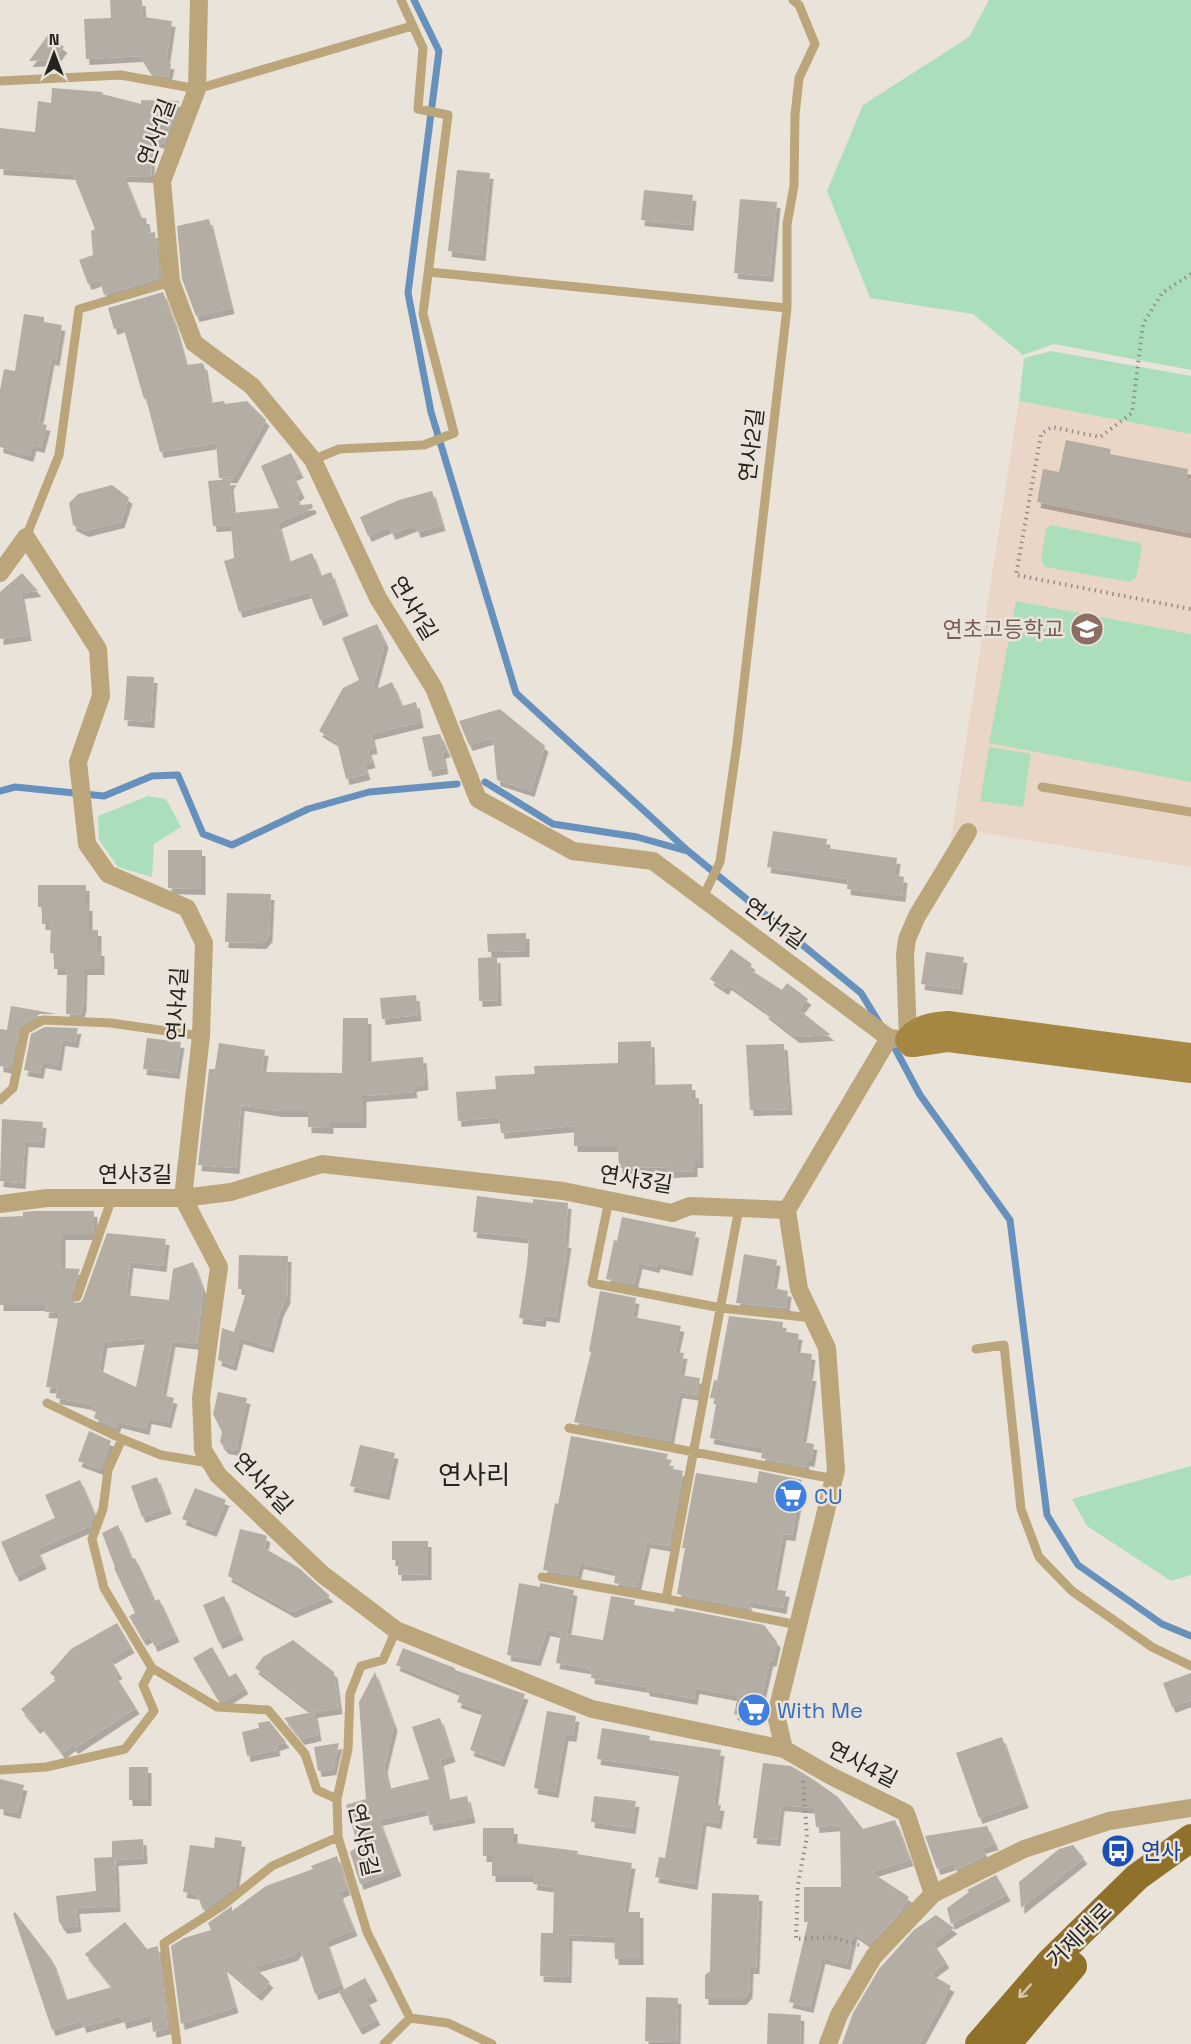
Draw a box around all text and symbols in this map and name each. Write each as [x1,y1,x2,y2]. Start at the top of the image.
north arrow [24,24,84,84]
text: N [49,29,59,50]
street label: 연사1길 [131,94,181,170]
street label: 연사2길 [733,407,769,483]
street label: 연사1길 [384,571,444,645]
school or university icon: 연초고등학교 [1069,611,1105,647]
place label: 연초고등학교 [943,615,1064,643]
street label: 연사1길 [738,891,812,955]
street label: 연사4길 [161,966,193,1042]
street label: 연사3길 [597,1159,675,1199]
street label: 연사3길 [98,1160,172,1188]
street label: 연사4길 [227,1446,299,1520]
district label: 연사리 [438,1458,510,1492]
supermarket icon: CU [773,1478,809,1514]
place label: CU [814,1482,843,1510]
supermarket icon: With Me [736,1692,772,1728]
place label: With Me [777,1696,863,1724]
street label: 연사4길 [823,1735,903,1793]
street label: 연사5길 [343,1801,385,1879]
bus stop icon: 연사 [1100,1833,1136,1869]
place label: 연사 [1141,1837,1181,1865]
street label: 거제대로 [1040,1896,1118,1974]
one-way arrow [1018,1983,1032,1998]

